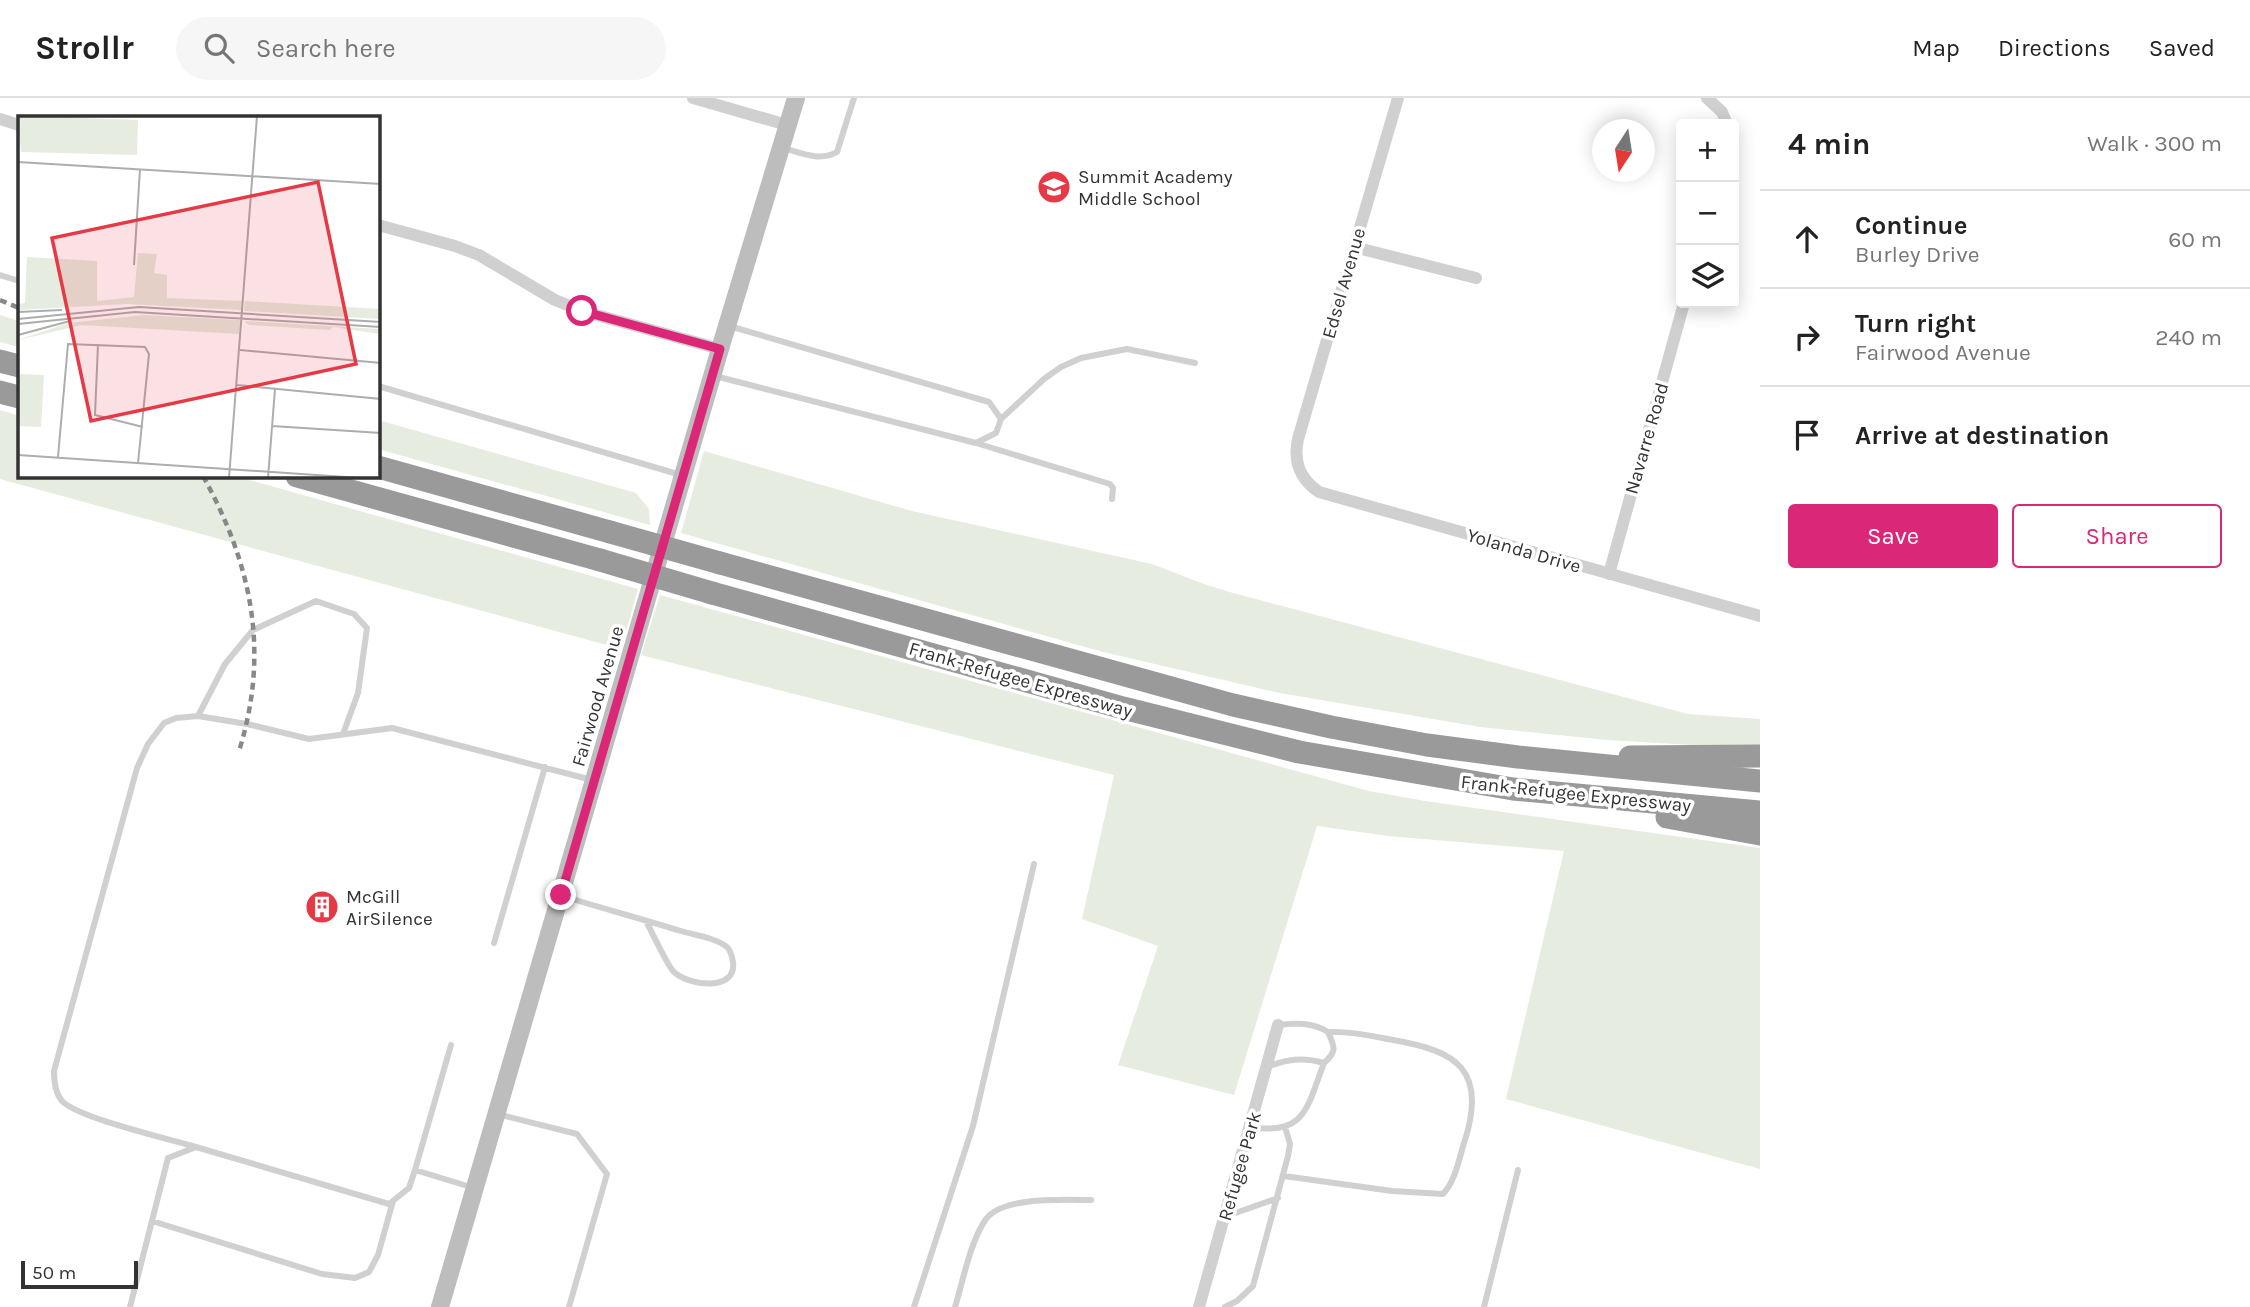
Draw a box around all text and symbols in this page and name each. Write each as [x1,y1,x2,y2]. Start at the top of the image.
search box [176,17,666,80]
text: Strollr [35,29,134,67]
icon: search [200,29,238,67]
text: Search here [256,33,396,64]
text: Map [1912,34,1960,62]
text: Directions [1998,34,2111,62]
text: Saved [2149,34,2215,62]
inset map [18,116,380,478]
north arrow [1592,119,1655,182]
map controls [1676,119,1739,308]
button: + [1676,119,1739,182]
text: 4 min [1788,126,1870,162]
text: Walk · 300 m [2087,130,2222,157]
place label: Summit Academy Middle School [1078,166,1233,210]
school or university icon: Summit Academy Middle School [1035,168,1073,206]
button: − [1676,182,1739,245]
text: Continue [1855,210,1967,241]
icon: ahead [1788,220,1826,258]
street label: Edsel Avenue [1318,225,1370,341]
text: 60 m [2168,226,2222,253]
text: Burley Drive [1855,241,1980,268]
button: layers [1676,245,1739,308]
route start [566,295,597,326]
text: Turn right [1855,308,1976,339]
icon: right [1788,318,1826,356]
text: 240 m [2155,324,2222,351]
text: Fairwood Avenue [1855,339,2031,366]
street label: Navarre Road [1621,380,1673,497]
icon: arrive [1788,416,1826,454]
text: Arrive at destination [1855,420,2109,451]
button: Save [1788,504,1998,568]
button: Share [2012,504,2222,568]
street label: Yolanda Drive [1464,524,1583,578]
street label: Fairwood Avenue [567,623,629,769]
street label: Frank-Refugee Expressway [906,637,1135,722]
street label: Frank-Refugee Expressway [1460,771,1692,817]
route end [545,879,576,910]
place label: McGill AirSilence [346,886,433,930]
building icon: McGill AirSilence [303,888,341,926]
street label: Refugee Park [1214,1109,1266,1223]
scale bar [21,1258,138,1290]
text: 50 m [32,1262,76,1284]

